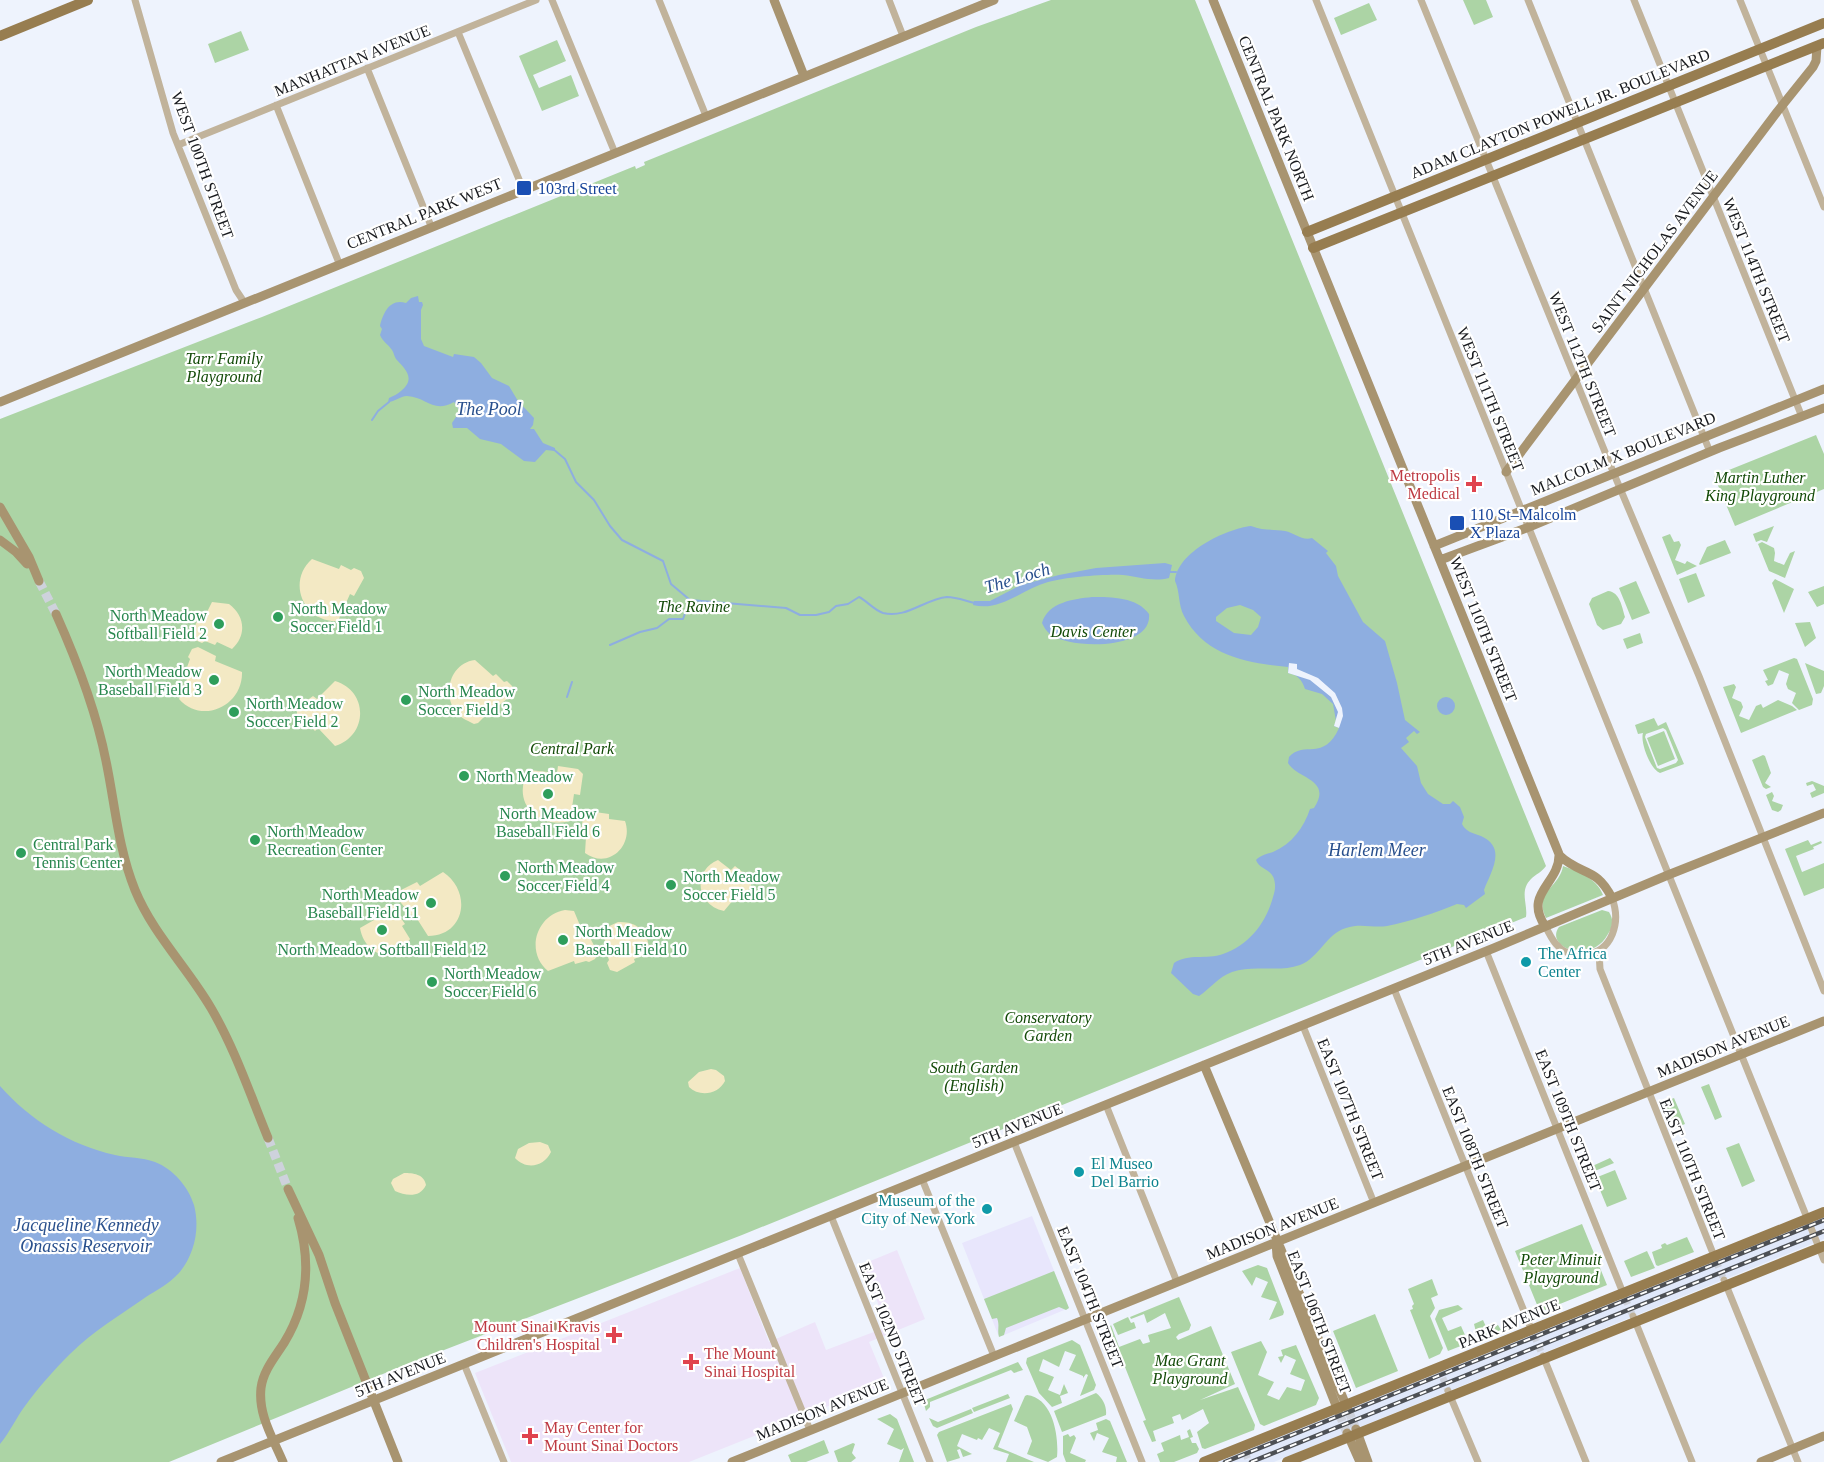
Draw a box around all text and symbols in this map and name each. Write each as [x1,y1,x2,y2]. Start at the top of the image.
street label: MANHATTAN AVENUE [272,21,433,100]
street label: CENTRAL PARK NORTH [1236,33,1318,204]
street label: ADAM CLAYTON POWELL JR. BOULEVARD [1408,45,1712,182]
street label: WEST 100TH STREET [168,89,237,241]
street label: SAINT NICHOLAS AVENUE [1588,167,1721,336]
street label: CENTRAL PARK WEST [344,174,504,252]
marker: 103rd Street [515,179,533,197]
place label: 103rd Street [538,180,617,197]
street label: WEST 114TH STREET [1720,195,1793,345]
street label: WEST 112TH STREET [1546,289,1619,439]
street label: WEST 111TH STREET [1454,325,1527,474]
park label: Tarr Family Playground [185,350,264,386]
water label: The Pool [456,399,522,419]
street label: MALCOLM X BOULEVARD [1528,409,1718,498]
place label: Metropolis Medical [1390,467,1461,502]
park label: Martin Luther King Playground [1704,469,1816,505]
marker: Metropolis Medical [1465,475,1483,493]
place label: 110 St–Malcolm X Plaza [1470,506,1577,541]
marker: 110 St–Malcolm X Plaza [1448,514,1466,532]
street label: WEST 110TH STREET [1447,554,1520,704]
water label: The Loch [982,559,1052,597]
park label: The Ravine [658,598,730,615]
place label: North Meadow Soccer Field 1 [290,600,388,635]
place label: North Meadow Softball Field 2 [107,607,207,642]
marker: North Meadow Soccer Field 1 [271,610,285,624]
marker: North Meadow Softball Field 2 [212,617,226,631]
park label: Davis Center [1050,623,1136,640]
place label: North Meadow Baseball Field 3 [98,663,202,698]
marker: North Meadow Baseball Field 3 [207,673,221,687]
place label: North Meadow Soccer Field 3 [418,683,516,718]
marker: North Meadow Soccer Field 3 [399,693,413,707]
place label: North Meadow Soccer Field 2 [246,695,344,730]
marker: North Meadow Soccer Field 2 [227,705,241,719]
park label: Central Park [530,740,615,757]
place label: North Meadow [476,768,574,785]
marker: North Meadow [457,769,471,783]
marker: North Meadow Baseball Field 6 [541,787,555,801]
place label: North Meadow Baseball Field 6 [496,805,600,840]
place label: North Meadow Recreation Center [267,823,384,858]
marker: North Meadow Recreation Center [248,833,262,847]
place label: Central Park Tennis Center [33,836,123,871]
water label: Harlem Meer [1327,840,1427,860]
marker: Central Park Tennis Center [14,846,28,860]
place label: North Meadow Soccer Field 4 [517,859,615,894]
place label: North Meadow Soccer Field 5 [683,868,781,903]
marker: North Meadow Soccer Field 4 [498,869,512,883]
marker: North Meadow Soccer Field 5 [664,878,678,892]
place label: North Meadow Baseball Field 11 [308,886,419,921]
marker: North Meadow Baseball Field 11 [424,896,438,910]
street label: 5TH AVENUE [1420,917,1516,968]
marker: North Meadow Softball Field 12 [375,923,389,937]
place label: North Meadow Baseball Field 10 [575,923,687,958]
marker: North Meadow Baseball Field 10 [556,933,570,947]
place label: North Meadow Softball Field 12 [278,941,486,958]
place label: The Africa Center [1538,945,1607,980]
marker: The Africa Center [1519,955,1533,969]
place label: North Meadow Soccer Field 6 [444,965,542,1000]
marker: North Meadow Soccer Field 6 [425,975,439,989]
park label: Conservatory Garden [1004,1009,1092,1044]
street label: MADISON AVENUE [1654,1012,1792,1081]
street label: EAST 107TH STREET [1314,1036,1387,1183]
street label: EAST 109TH STREET [1532,1047,1605,1194]
park label: South Garden (English) [930,1059,1018,1095]
street label: EAST 108TH STREET [1439,1084,1512,1231]
street label: EAST 110TH STREET [1656,1096,1729,1243]
street label: 5TH AVENUE [969,1100,1065,1151]
place label: El Museo Del Barrio [1091,1155,1159,1190]
marker: El Museo Del Barrio [1072,1165,1086,1179]
place label: Museum of the City of New York [861,1192,975,1228]
street label: MADISON AVENUE [1203,1194,1341,1263]
marker: Museum of the City of New York [980,1202,994,1216]
water label: Jacqueline Kennedy Onassis Reservoir [13,1215,159,1256]
street label: EAST 104TH STREET [1054,1224,1127,1371]
street label: EAST 106TH STREET [1284,1248,1355,1396]
park label: Peter Minuit Playground [1519,1251,1602,1287]
street label: EAST 102ND STREET [856,1260,929,1409]
street label: PARK AVENUE [1456,1295,1562,1352]
place label: Mount Sinai Kravis Children's Hospital [474,1318,601,1354]
marker: Mount Sinai Kravis Children's Hospital [605,1326,623,1344]
place label: The Mount Sinai Hospital [704,1345,796,1381]
street label: 5TH AVENUE [352,1349,448,1400]
park label: Mae Grant Playground [1152,1352,1228,1388]
marker: The Mount Sinai Hospital [682,1353,700,1371]
street label: MADISON AVENUE [753,1375,891,1444]
place label: May Center for Mount Sinai Doctors [544,1419,678,1454]
marker: May Center for Mount Sinai Doctors [521,1427,539,1445]

